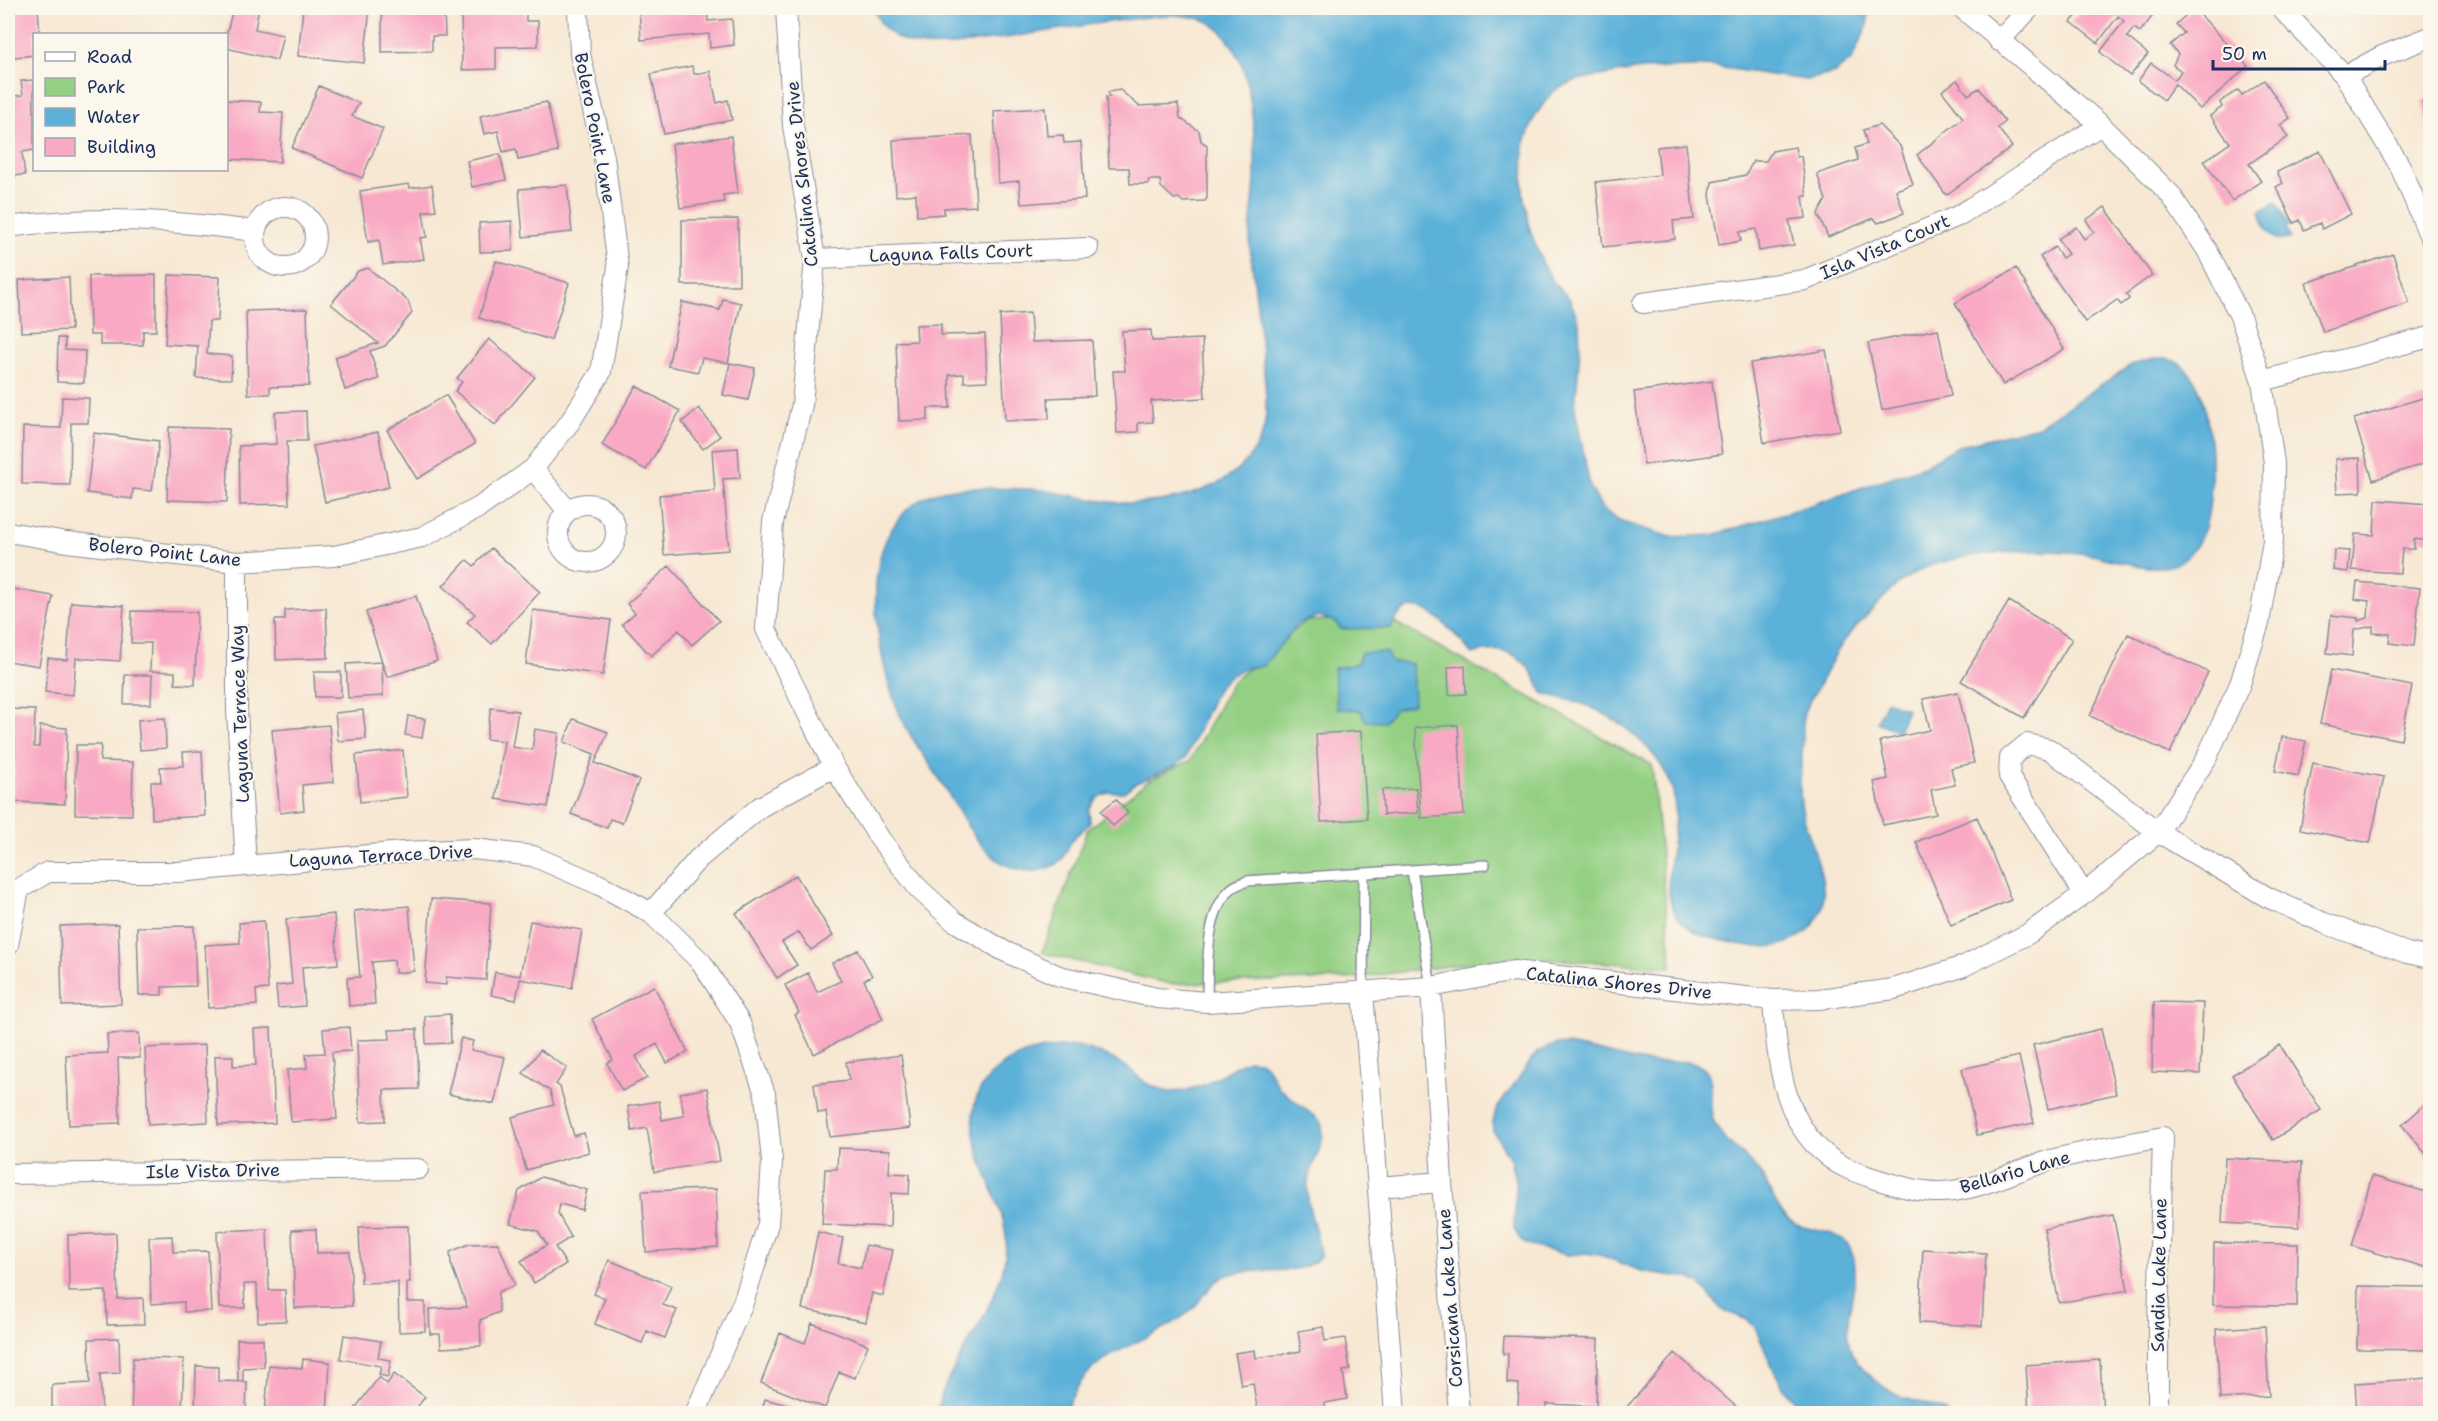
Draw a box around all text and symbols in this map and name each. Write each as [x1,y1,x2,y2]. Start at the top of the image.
legend [33,33,228,171]
scale bar [2213,33,2386,71]
text: 50 m [2222,42,2267,66]
text: Road [87,45,132,69]
street label: Bolero Point Lane [569,50,621,206]
text: Park [87,75,126,99]
street label: Catalina Shores Drive [780,80,824,268]
text: Water [87,105,140,129]
text: Building [87,135,156,159]
street label: Isla Vista Court [1816,209,1954,285]
street label: Laguna Falls Court [869,238,1033,268]
street label: Bolero Point Lane [87,532,243,572]
street label: Laguna Terrace Way [225,625,255,803]
street label: Laguna Terrace Drive [288,839,474,873]
street label: Catalina Shores Drive [1525,961,1713,1005]
street label: Bellario Lane [1957,1145,2073,1199]
street label: Isle Vista Drive [146,1158,280,1184]
street label: Sandia Lake Lane [2146,1198,2172,1352]
street label: Corsicana Lake Lane [1432,1208,1468,1388]

